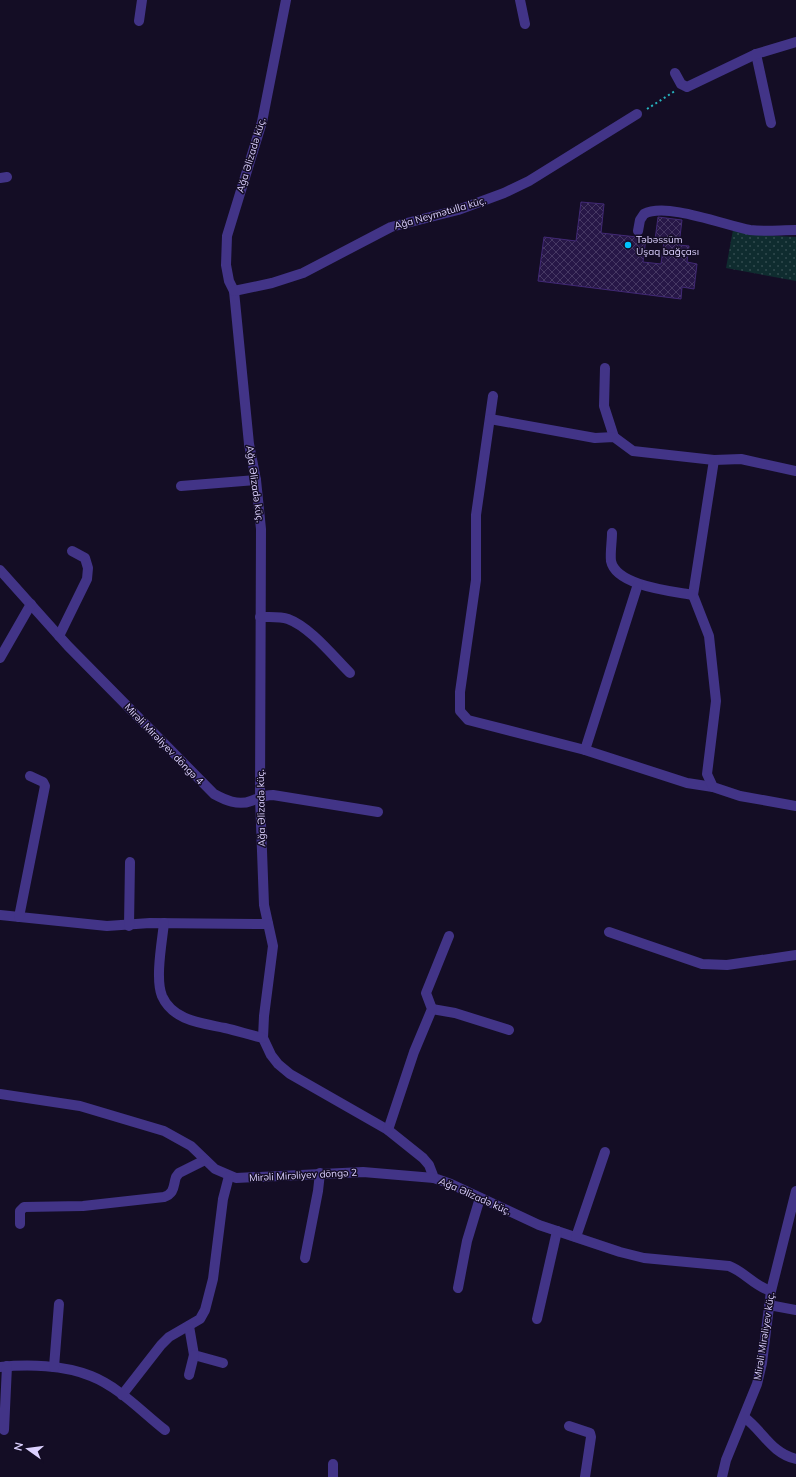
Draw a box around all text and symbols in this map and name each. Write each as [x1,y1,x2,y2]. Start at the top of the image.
street label: Ağa Əlizadə küç. [233,116,269,194]
street label: Ağa Neymətulla küç. [392,194,488,232]
place label: Təbəssüm Uşaq bağçası [636,233,699,258]
marker: Təbəssüm Uşaq bağçası [623,240,633,250]
street label: Ağa Əlizadə küç. [243,445,267,523]
street label: Mirəli Mirəliyev döngə 4 [122,701,206,787]
street label: Ağa Əlizadə küç. [254,769,268,847]
street label: Mirəli Mirəliyev döngə 2 [249,1166,357,1184]
street label: Ağa Əlizadə küç. [437,1174,513,1218]
street label: Mirəli Mirəliyev küç. [751,1291,777,1381]
north arrow [8,1429,48,1469]
text: N [10,1441,26,1452]

